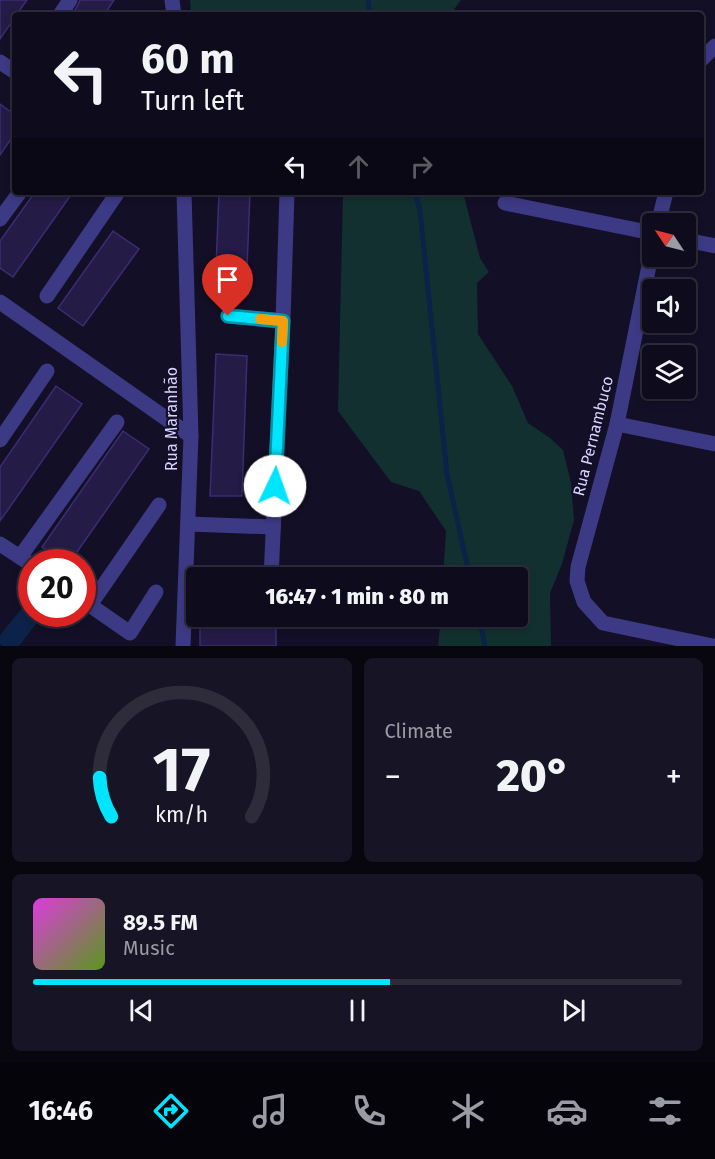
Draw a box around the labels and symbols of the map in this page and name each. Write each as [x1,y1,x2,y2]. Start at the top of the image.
north arrow [642,213,696,267]
pin [202,254,253,316]
street label: Rua Maranhão [162,367,181,471]
street label: Rua Pernambuco [569,374,617,498]
position arrow [243,454,307,518]
speed limit sign: 20 [18,549,96,627]

